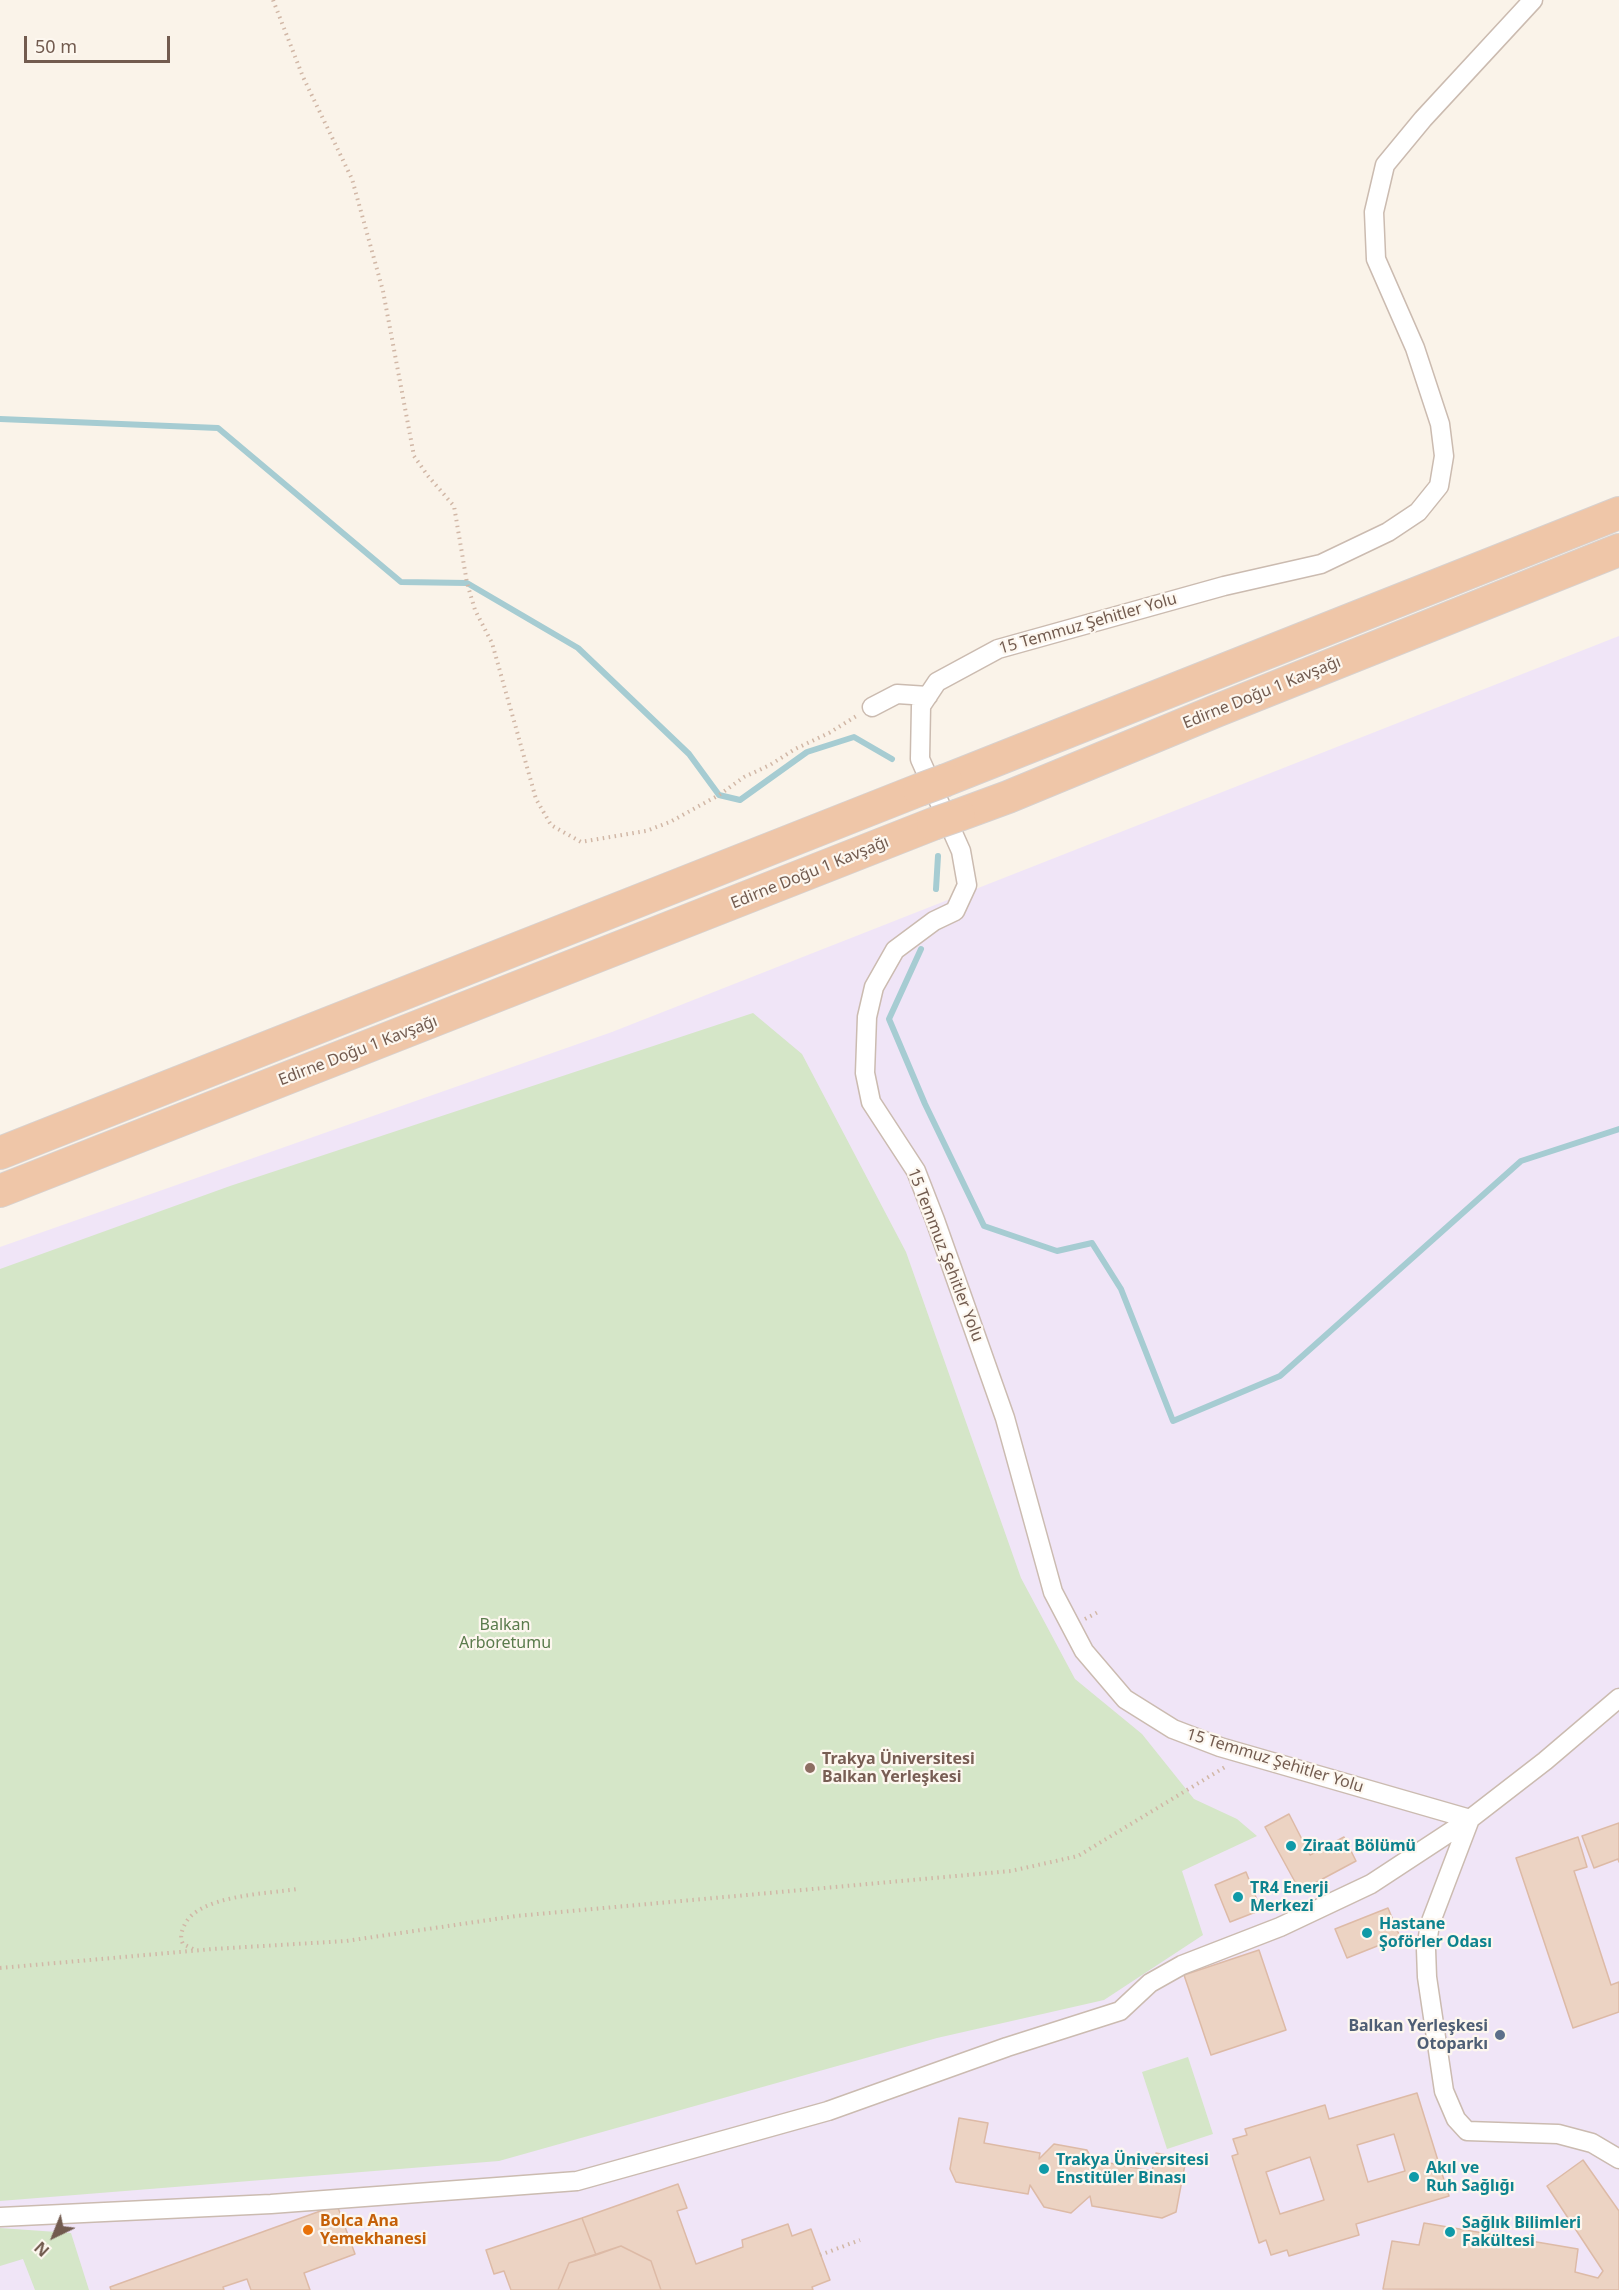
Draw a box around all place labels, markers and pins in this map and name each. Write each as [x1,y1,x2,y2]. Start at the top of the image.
place label: Trakya Üniversitesi Balkan Yerleşkesi [822,1749,975,1787]
marker: Trakya Üniversitesi Balkan Yerleşkesi [803,1761,817,1775]
place label: Ziraat Bölümü [1303,1836,1416,1856]
marker: Ziraat Bölümü [1284,1839,1298,1853]
place label: TR4 Enerji Merkezi [1250,1878,1329,1916]
marker: TR4 Enerji Merkezi [1231,1890,1245,1904]
place label: Hastane Şoförler Odası [1379,1914,1492,1952]
marker: Hastane Şoförler Odası [1360,1926,1374,1940]
place label: Balkan Yerleşkesi Otoparkı [1348,2016,1488,2054]
marker: Balkan Yerleşkesi Otoparkı [1493,2028,1507,2042]
place label: Trakya Üniversitesi Enstitüler Binası [1056,2150,1209,2188]
place label: Akıl ve Ruh Sağlığı [1426,2158,1514,2196]
marker: Trakya Üniversitesi Enstitüler Binası [1037,2162,1051,2176]
marker: Akıl ve Ruh Sağlığı [1407,2170,1421,2184]
place label: Bolca Ana Yemekhanesi [320,2211,427,2249]
place label: Sağlık Bilimleri Fakültesi [1462,2213,1581,2251]
marker: Bolca Ana Yemekhanesi [301,2223,315,2237]
marker: Sağlık Bilimleri Fakültesi [1443,2225,1457,2239]

